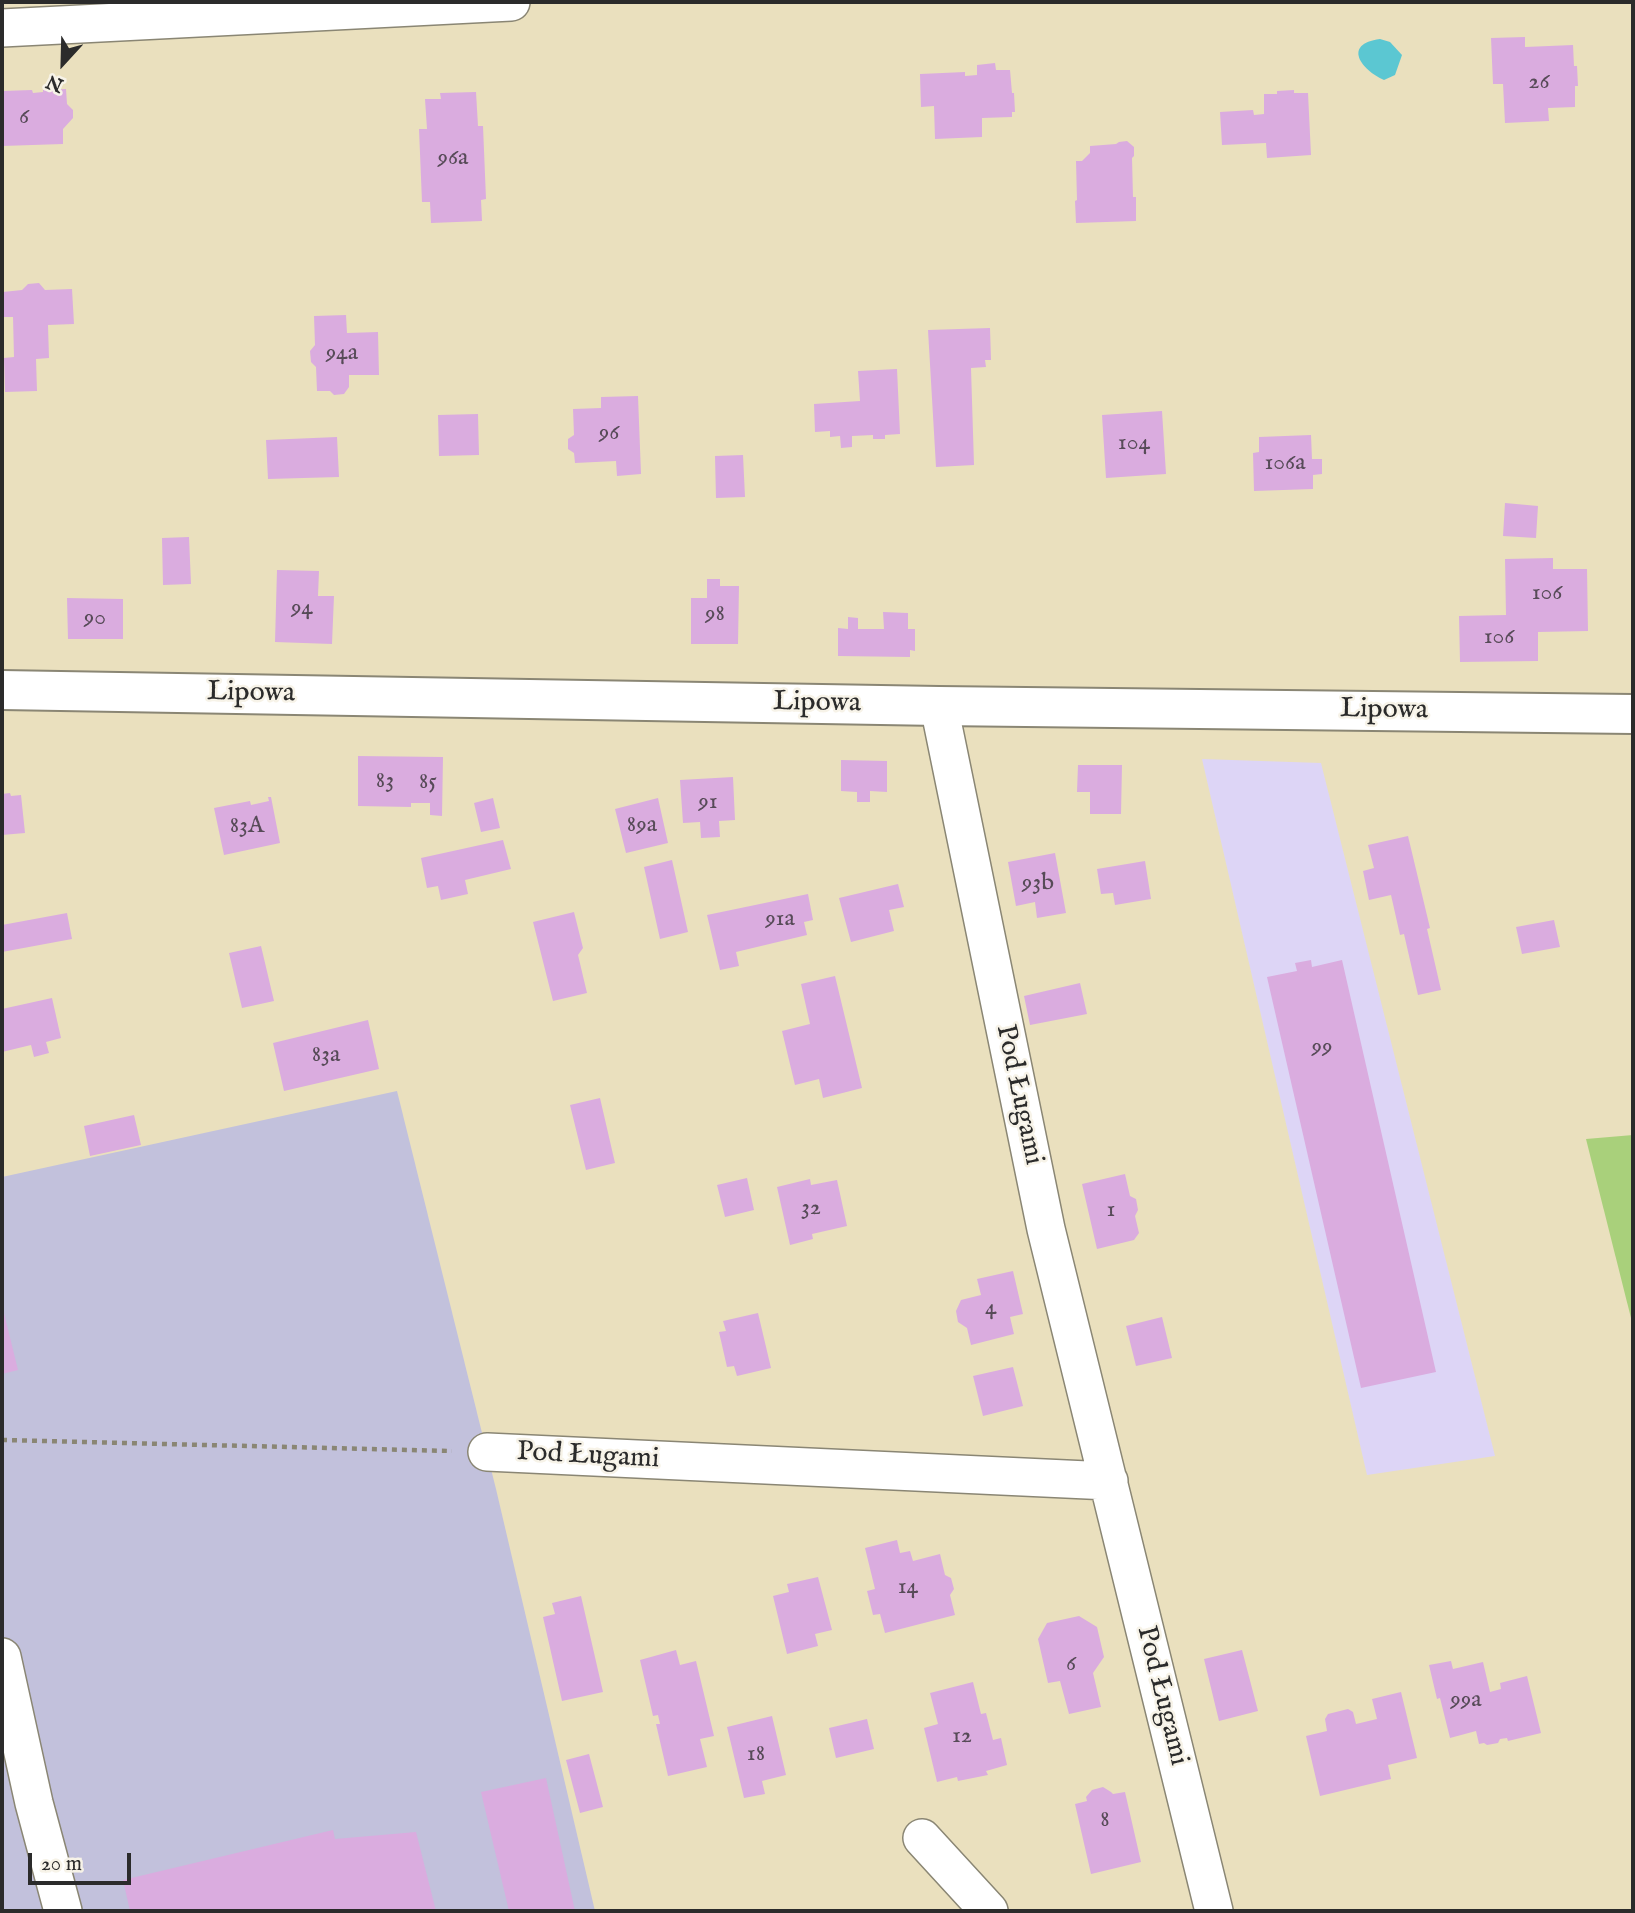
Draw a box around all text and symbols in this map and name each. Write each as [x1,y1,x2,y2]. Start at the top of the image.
north arrow [28,28,98,98]
text: N [43,68,67,97]
house number: 26 [1528,69,1550,97]
house number: 6 [19,104,29,132]
house number: 96a [438,145,468,173]
house number: 94a [326,340,358,368]
house number: 96 [599,420,619,448]
house number: 104 [1118,430,1150,458]
house number: 106a [1264,450,1306,478]
house number: 106 [1532,580,1562,608]
house number: 94 [291,595,313,623]
house number: 98 [705,601,725,629]
house number: 90 [84,605,106,633]
house number: 106 [1484,624,1514,652]
street label: Lipowa [207,676,295,712]
street label: Lipowa [773,686,861,722]
street label: Lipowa [1340,693,1428,729]
house number: 83 [376,768,394,796]
house number: 85 [419,769,437,797]
house number: 91 [698,789,718,817]
house number: 89a [627,812,657,840]
house number: 83A [230,813,264,841]
house number: 93b [1022,870,1054,898]
house number: 91a [765,906,795,934]
street label: Pod Ługami [987,1022,1049,1168]
house number: 99 [1312,1034,1332,1062]
house number: 83a [312,1042,340,1070]
house number: 32 [801,1195,821,1223]
house number: 1 [1107,1197,1115,1225]
house number: 4 [985,1295,997,1323]
street label: Pod Ługami [516,1436,660,1478]
house number: 14 [898,1574,918,1602]
street label: Pod Ługami [1127,1623,1195,1769]
house number: 6 [1066,1651,1076,1679]
house number: 99a [1450,1687,1482,1715]
house number: 12 [952,1723,972,1751]
house number: 18 [747,1741,765,1769]
house number: 8 [1100,1807,1110,1835]
scale bar [32,1840,135,1884]
text: 20 m [41,1851,82,1878]

